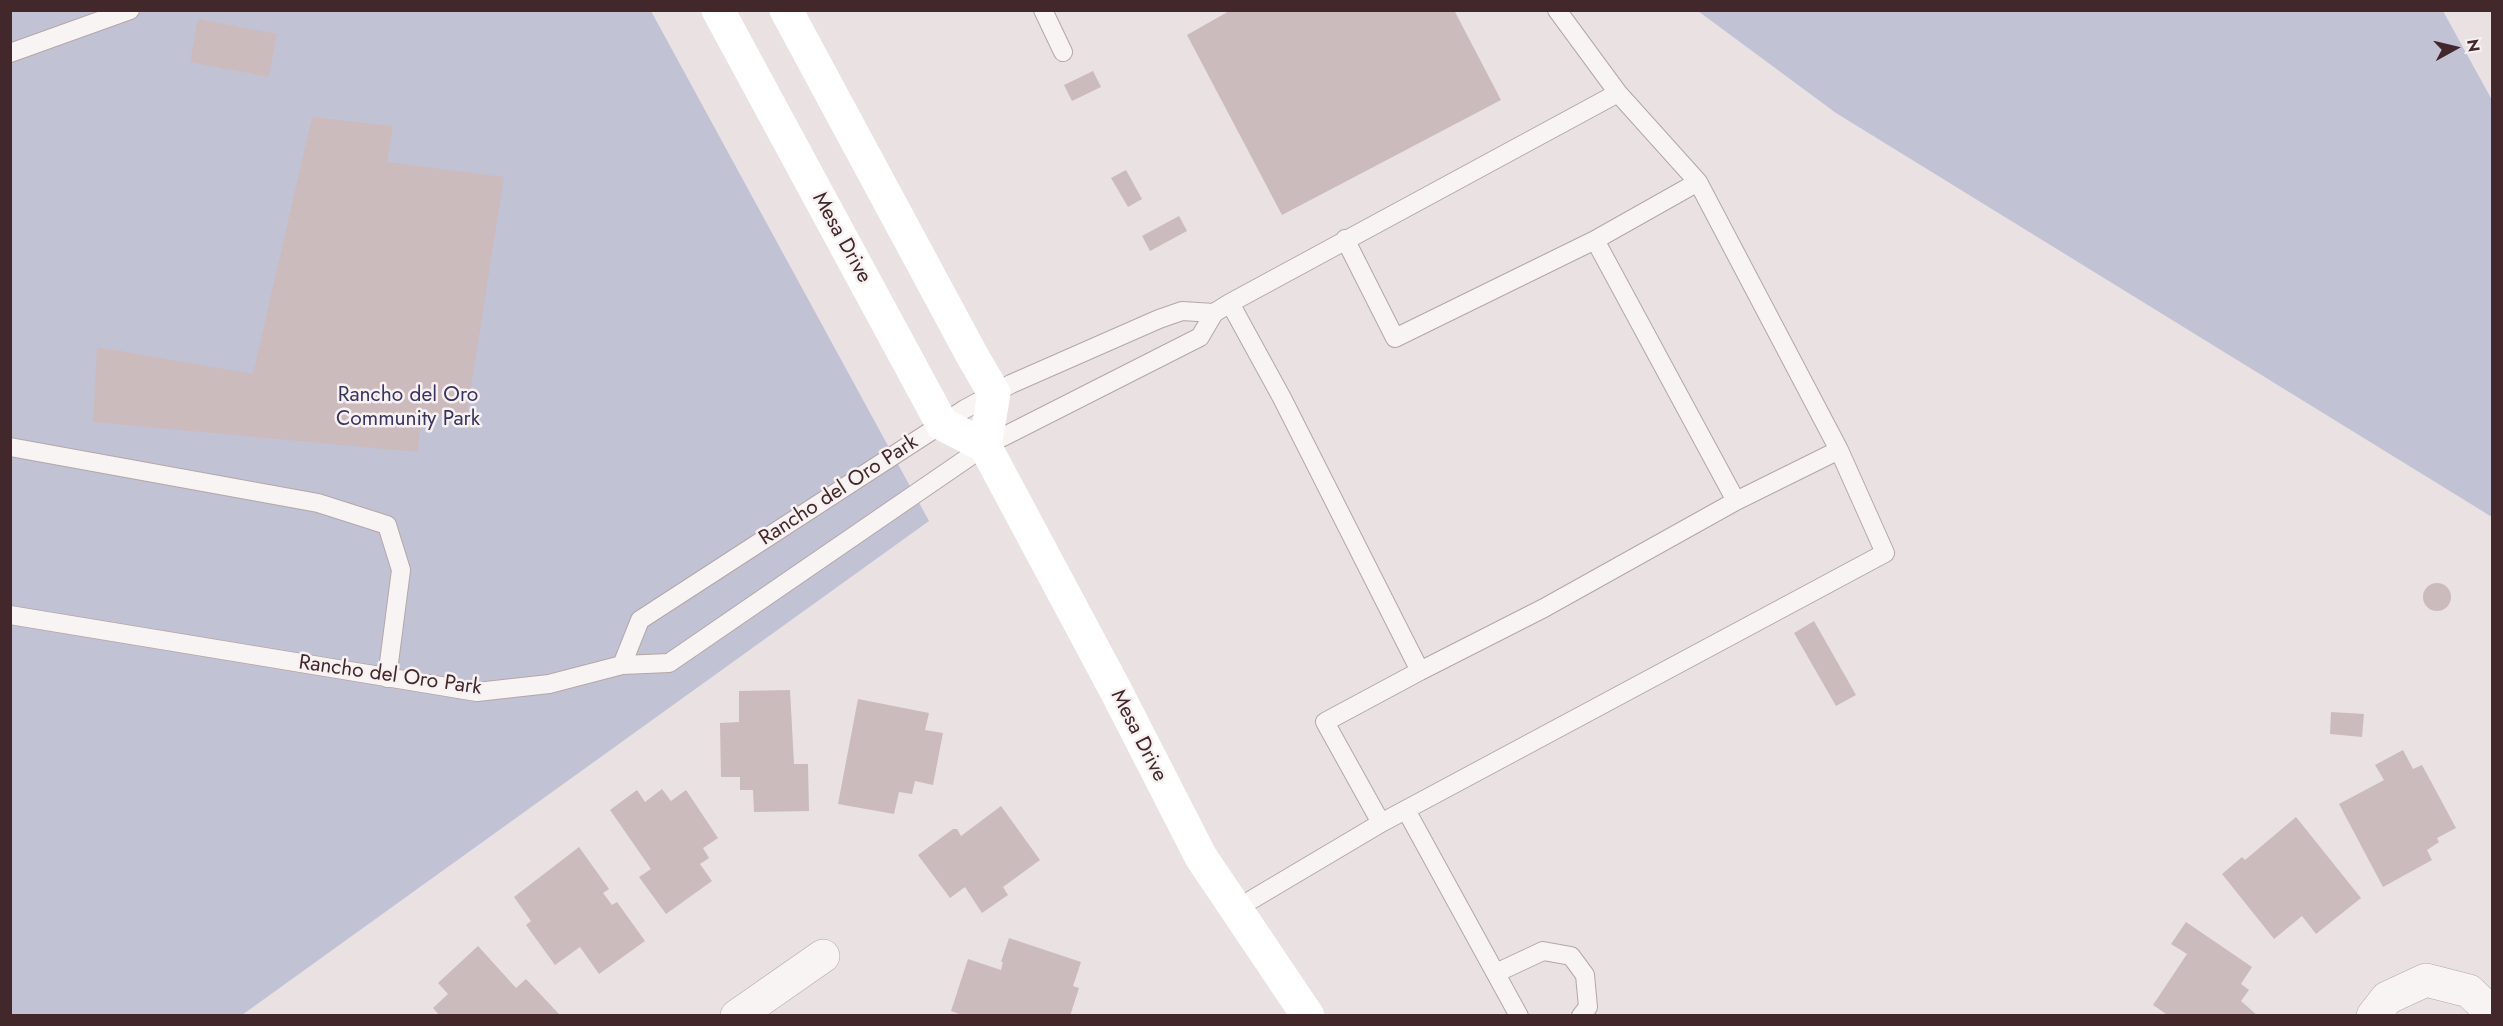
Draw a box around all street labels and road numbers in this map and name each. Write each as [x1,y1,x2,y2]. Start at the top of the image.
street label: Mesa Drive [806,188,876,288]
street label: Rancho del Oro Park [755,430,923,552]
street label: Rancho del Oro Park [297,651,483,701]
street label: Mesa Drive [1104,686,1172,786]

